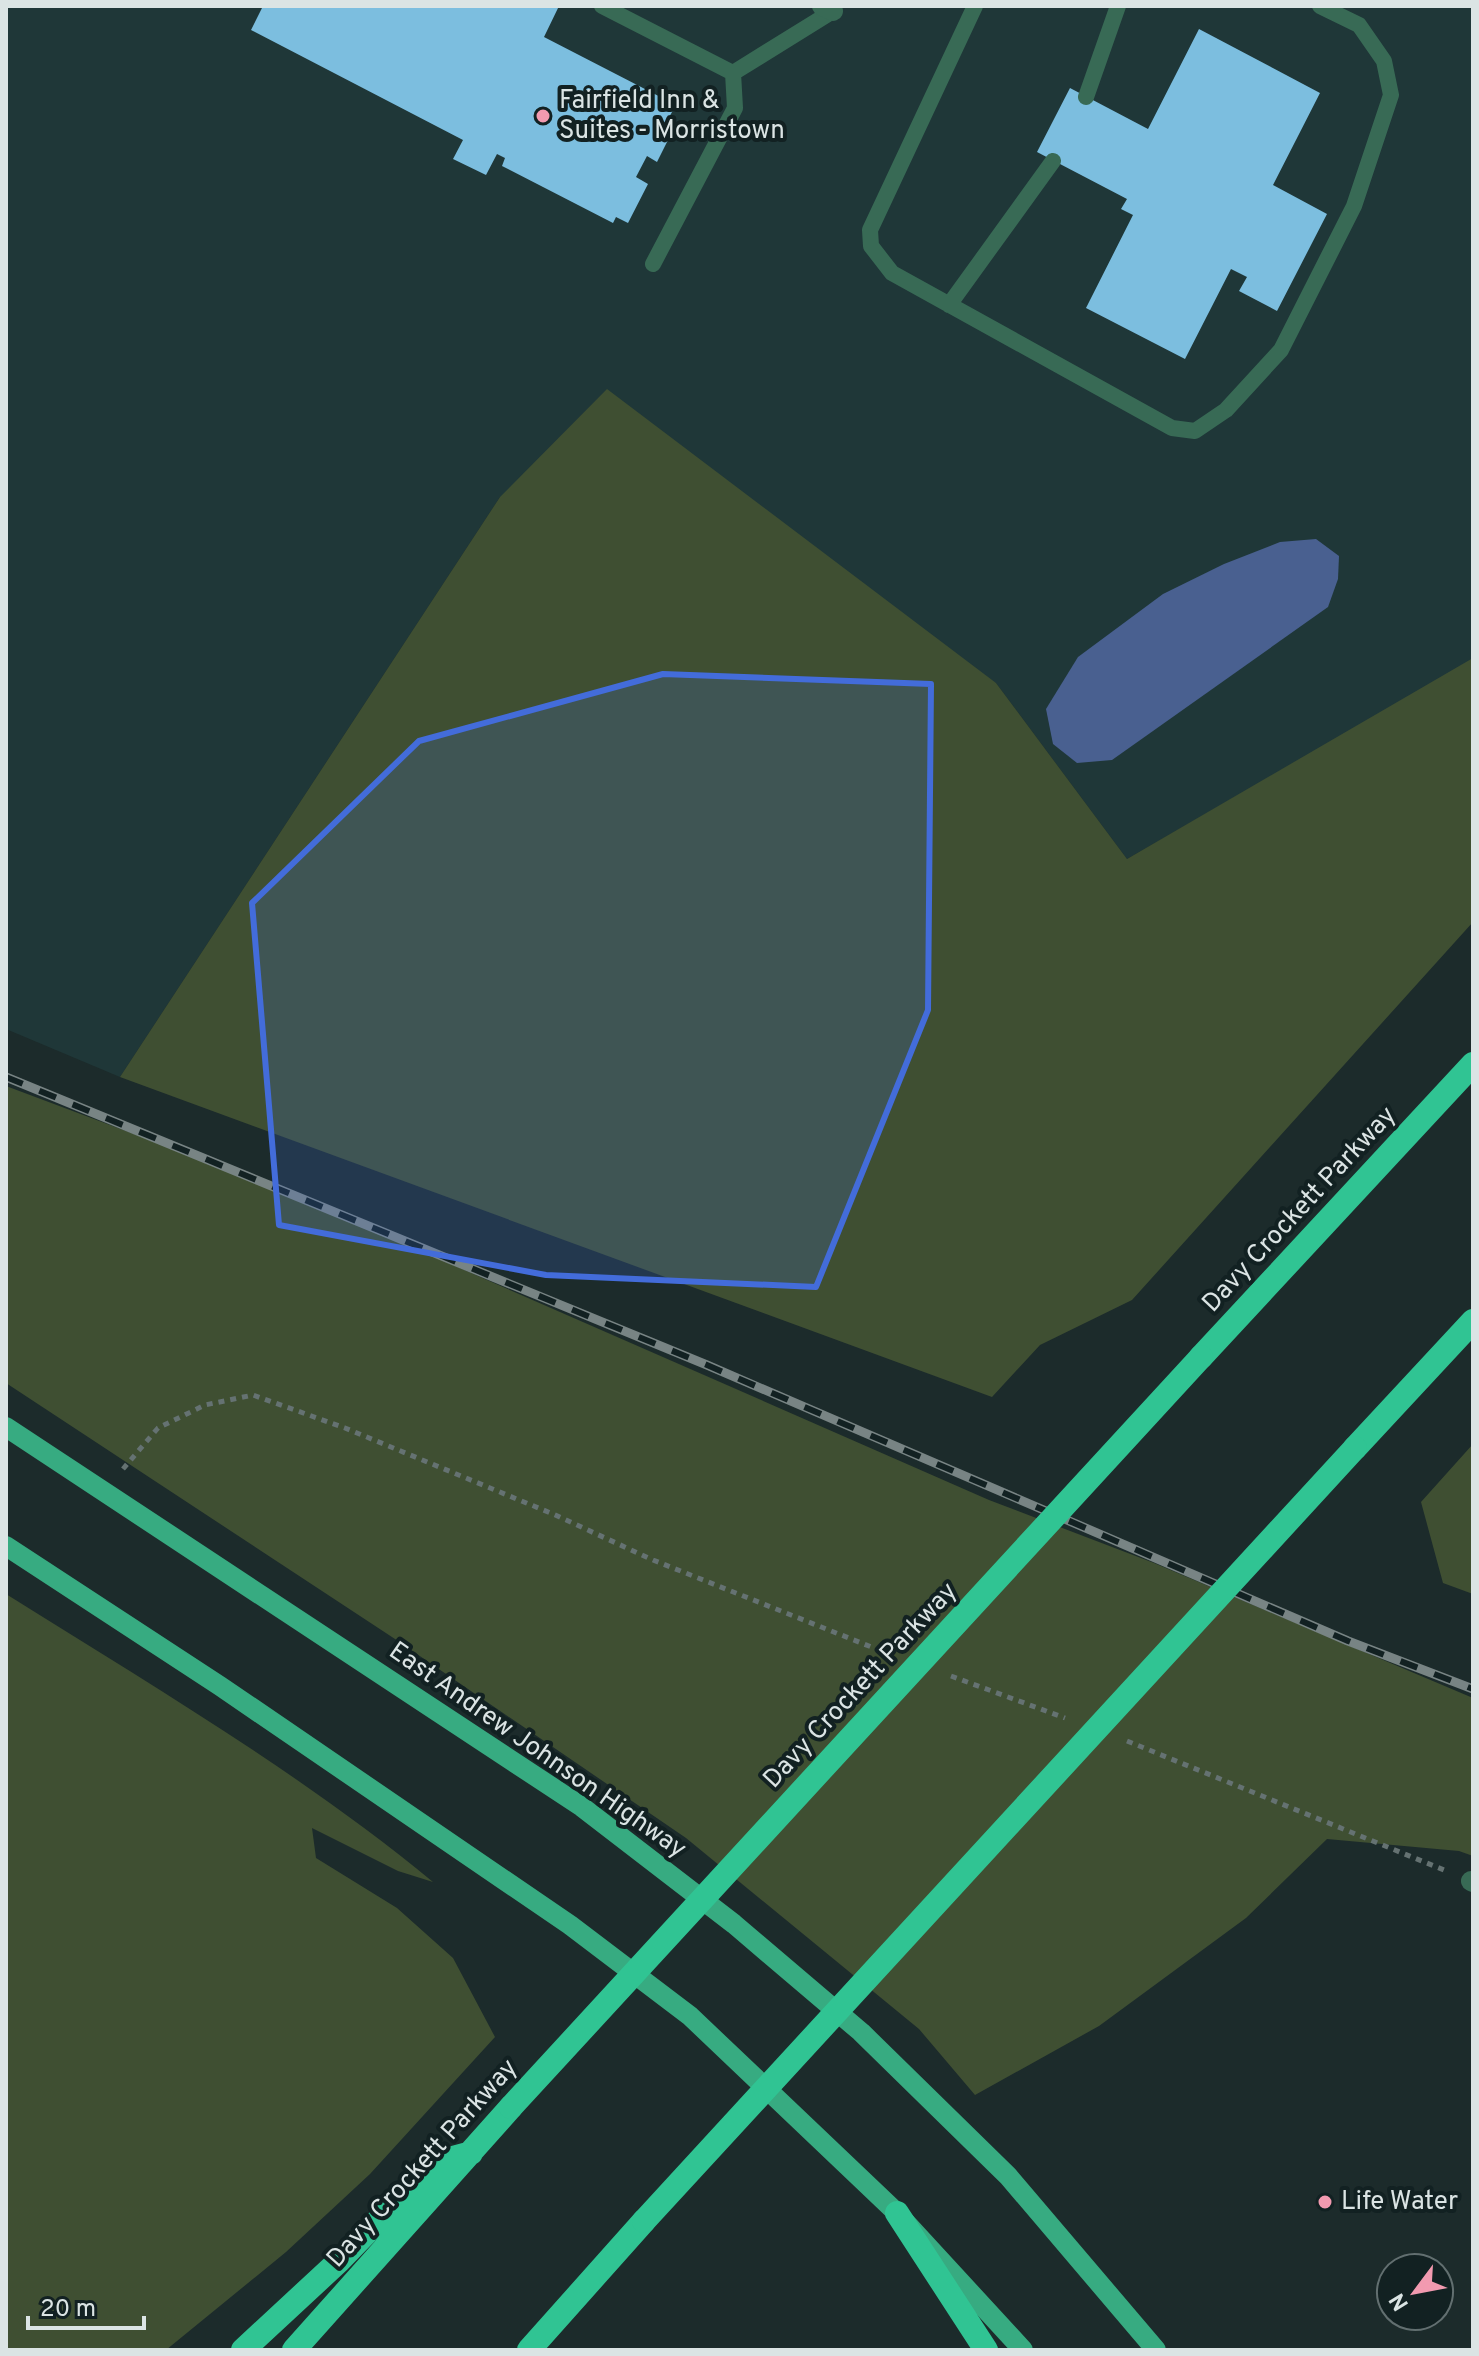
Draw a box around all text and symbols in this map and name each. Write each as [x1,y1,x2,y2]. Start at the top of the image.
place label: Fairfield Inn & Suites - Morristown [559,85,785,148]
marker: Fairfield Inn & Suites - Morristown [534,107,552,125]
street label: Davy Crockett Parkway [1196,1100,1404,1320]
street label: Davy Crockett Parkway [757,1576,965,1796]
street label: East Andrew Johnson Highway [382,1635,692,1867]
street label: Davy Crockett Parkway [320,2053,526,2275]
place label: Life Water [1341,2186,1458,2219]
marker: Life Water [1316,2193,1334,2211]
north arrow [1375,2252,1455,2332]
scale bar [28,2280,144,2330]
text: N [1385,2287,1416,2315]
text: 20 m [40,2295,96,2325]

